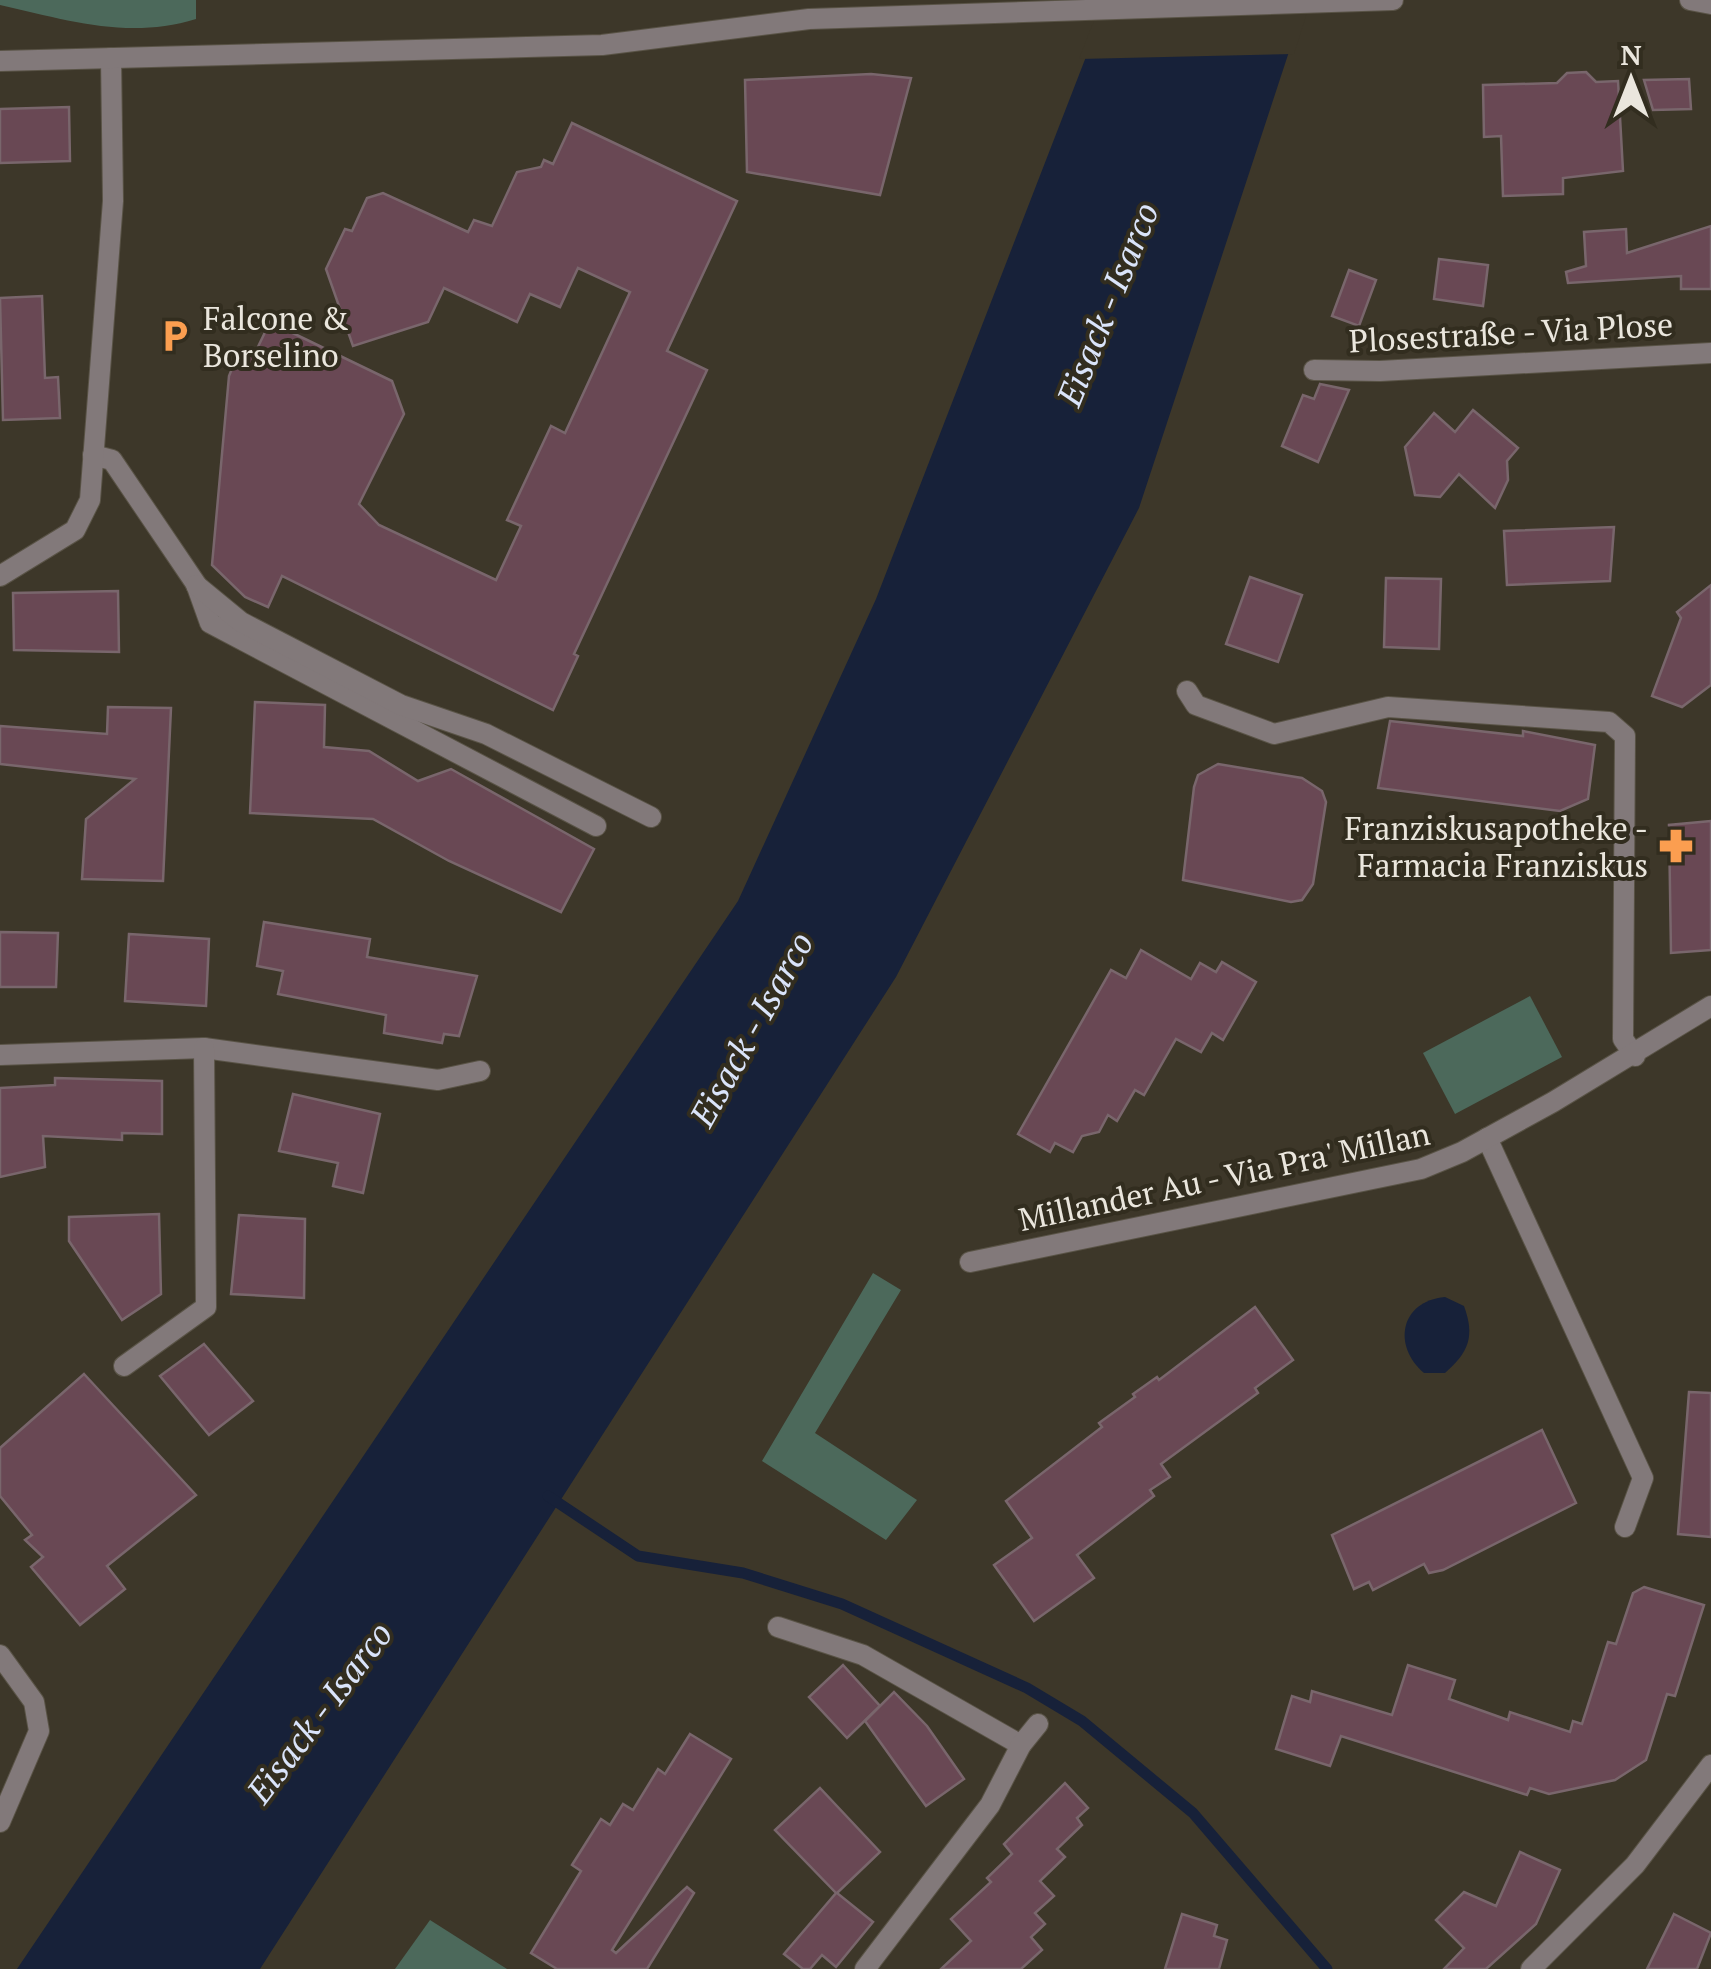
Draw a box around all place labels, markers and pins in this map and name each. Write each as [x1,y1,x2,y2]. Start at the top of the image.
place label: Falcone & Borselino [203,297,349,376]
parking icon: Falcone & Borselino [156,317,194,355]
place label: Franziskusapotheke - Farmacia Franziskus [1345,807,1648,886]
pharmacy icon: Franziskusapotheke - Farmacia Franziskus [1657,827,1695,865]

